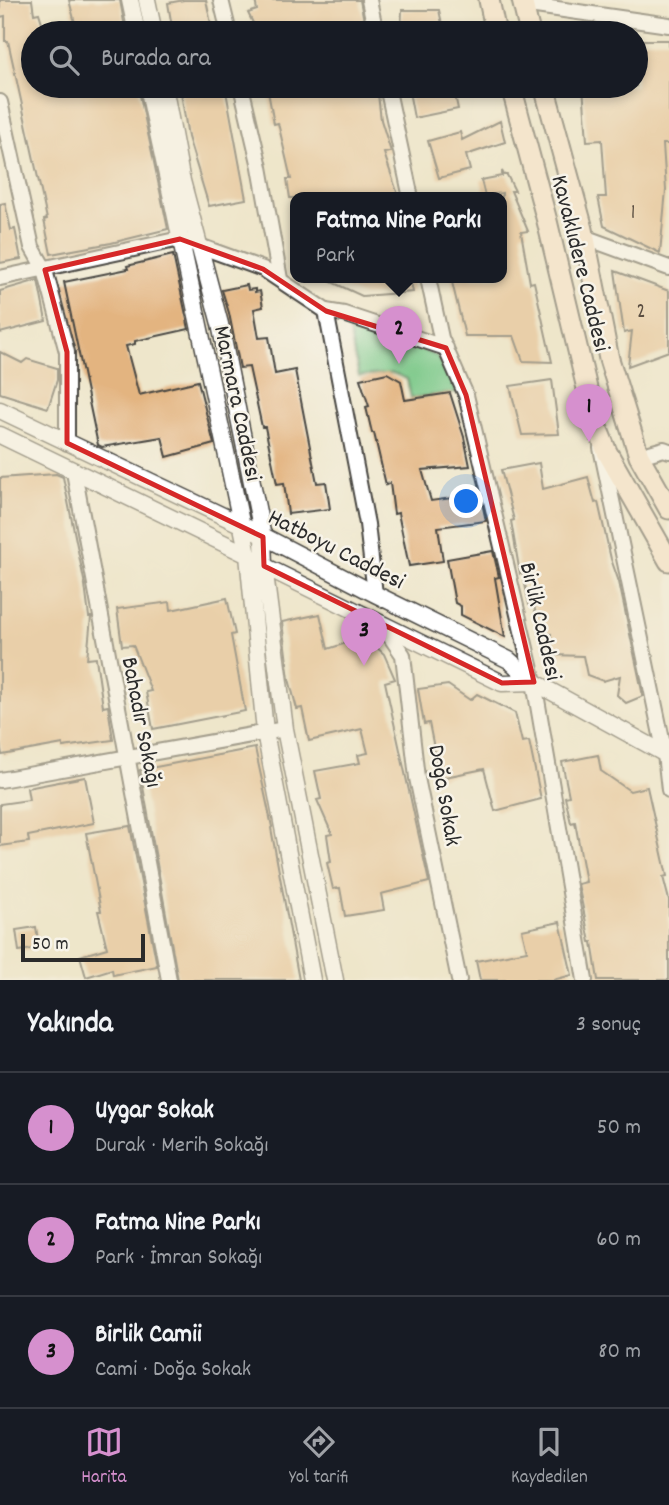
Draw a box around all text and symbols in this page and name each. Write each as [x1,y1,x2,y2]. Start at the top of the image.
search box [21,21,648,98]
icon: search [45,41,83,79]
text: Burada ara [101,41,211,78]
street label: Kavaklıdere Caddesi [541,172,617,356]
popup [290,192,507,283]
house number: 1 [631,199,635,229]
text: Fatma Nine Parkı [316,203,481,240]
text: Park [316,240,355,273]
house number: 2 [636,298,646,328]
pin: 2 [376,306,422,364]
street label: Marmara Caddesi [203,323,269,485]
pin: 1 [566,384,612,442]
your location [449,484,483,518]
street label: Hatboyu Caddesi [261,502,410,600]
street label: Birlik Caddesi [509,559,569,684]
pin: 3 [341,608,387,666]
street label: Bahadır Sokağı [111,654,169,791]
street label: Doğa Sokak [417,742,469,849]
scale bar [21,931,145,963]
text: 50 m [32,932,69,959]
text: Yakında [28,1004,113,1047]
text: 3 sonuç [576,1009,641,1042]
text: Uygar Sokak [95,1093,214,1130]
text: 1 [48,1112,54,1145]
text: 50 m [597,1112,641,1145]
text: Durak · Merih Sokağı [95,1130,268,1163]
text: Fatma Nine Parkı [95,1205,261,1242]
text: 2 [46,1224,56,1257]
text: 60 m [596,1224,641,1257]
text: Park · İmran Sokağı [95,1242,262,1275]
text: Birlik Camii [95,1317,202,1354]
text: 3 [46,1336,56,1369]
text: 80 m [598,1336,641,1369]
text: Cami · Doğa Sokak [95,1354,251,1387]
tab: Harita [81,1423,126,1492]
tab: Yol tarifi [289,1423,348,1492]
tab: Kaydedilen [511,1423,588,1492]

